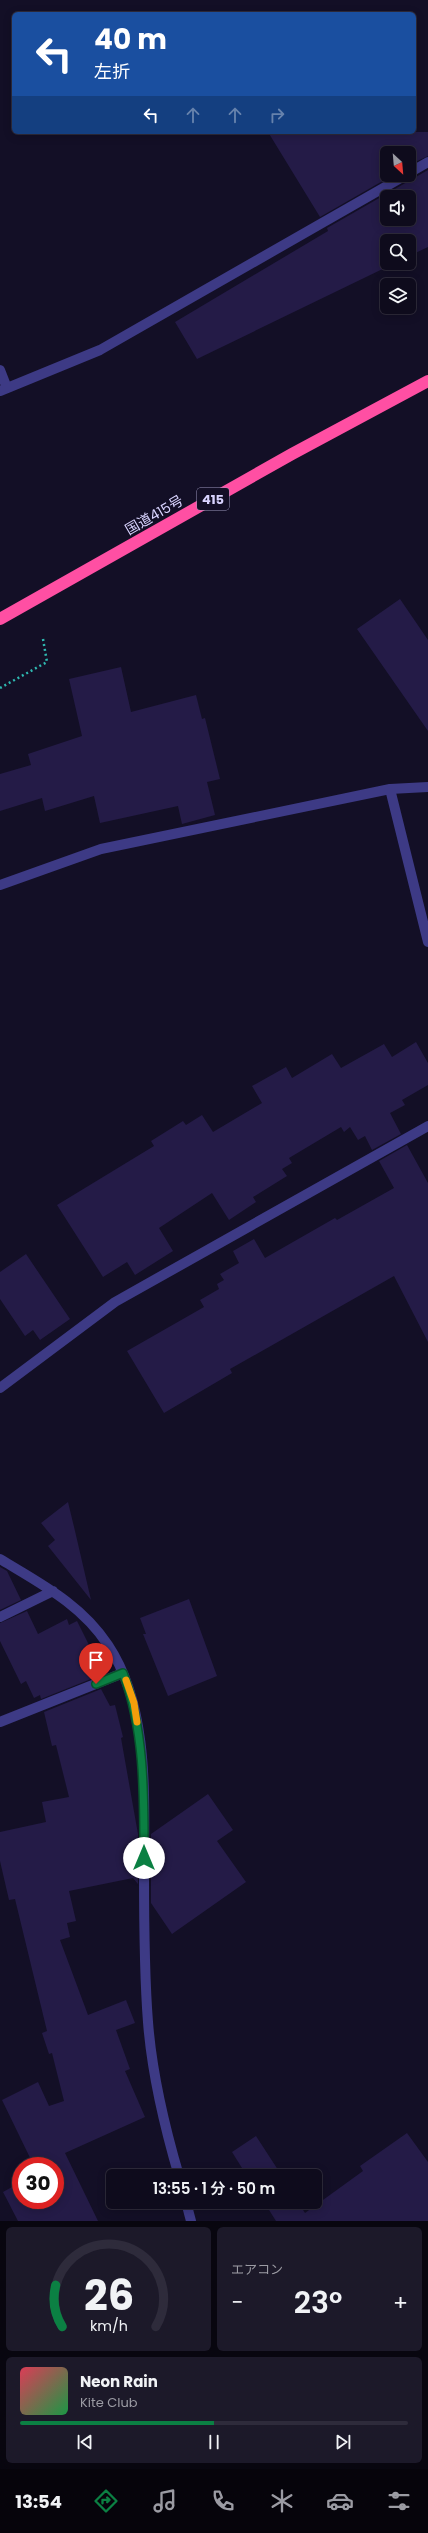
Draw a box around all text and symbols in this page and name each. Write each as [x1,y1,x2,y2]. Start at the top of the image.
text: 40 m [94,20,167,59]
icon: left [28,28,80,80]
text: 左折 [94,59,130,84]
icon: left [140,104,162,126]
icon: ahead [182,104,204,126]
icon: ahead [224,104,246,126]
icon: right [266,104,288,126]
north arrow [380,146,416,182]
map controls [380,146,416,314]
button: sound [380,190,416,226]
button: search [380,234,416,270]
button: layers [380,278,416,314]
road number: 415 [197,488,229,510]
street label: 国道415号 [121,490,187,540]
pin [79,1643,113,1684]
icon: arrive [85,1649,107,1671]
position arrow [123,1837,165,1879]
speed limit sign: 30 [12,2157,64,2209]
text: 13:55 · 1 分 · 50 m [153,2178,275,2199]
text: エアコン [231,2260,283,2279]
text: 26 [83,2266,134,2325]
text: 23° [294,2281,342,2324]
text: − [231,2287,243,2318]
text: + [393,2287,408,2318]
text: km/h [89,2316,128,2336]
text: Neon Rain [80,2371,158,2392]
text: Kite Club [80,2393,138,2412]
icon: previous [74,2431,96,2453]
icon: pause [203,2431,225,2453]
icon: next [332,2431,354,2453]
icon: directions [92,2487,120,2515]
icon: music [151,2487,179,2515]
icon: phone [209,2487,237,2515]
icon: climate [268,2487,296,2515]
icon: car [326,2487,354,2515]
icon: filters [385,2487,413,2515]
text: 13:54 [15,2489,62,2514]

